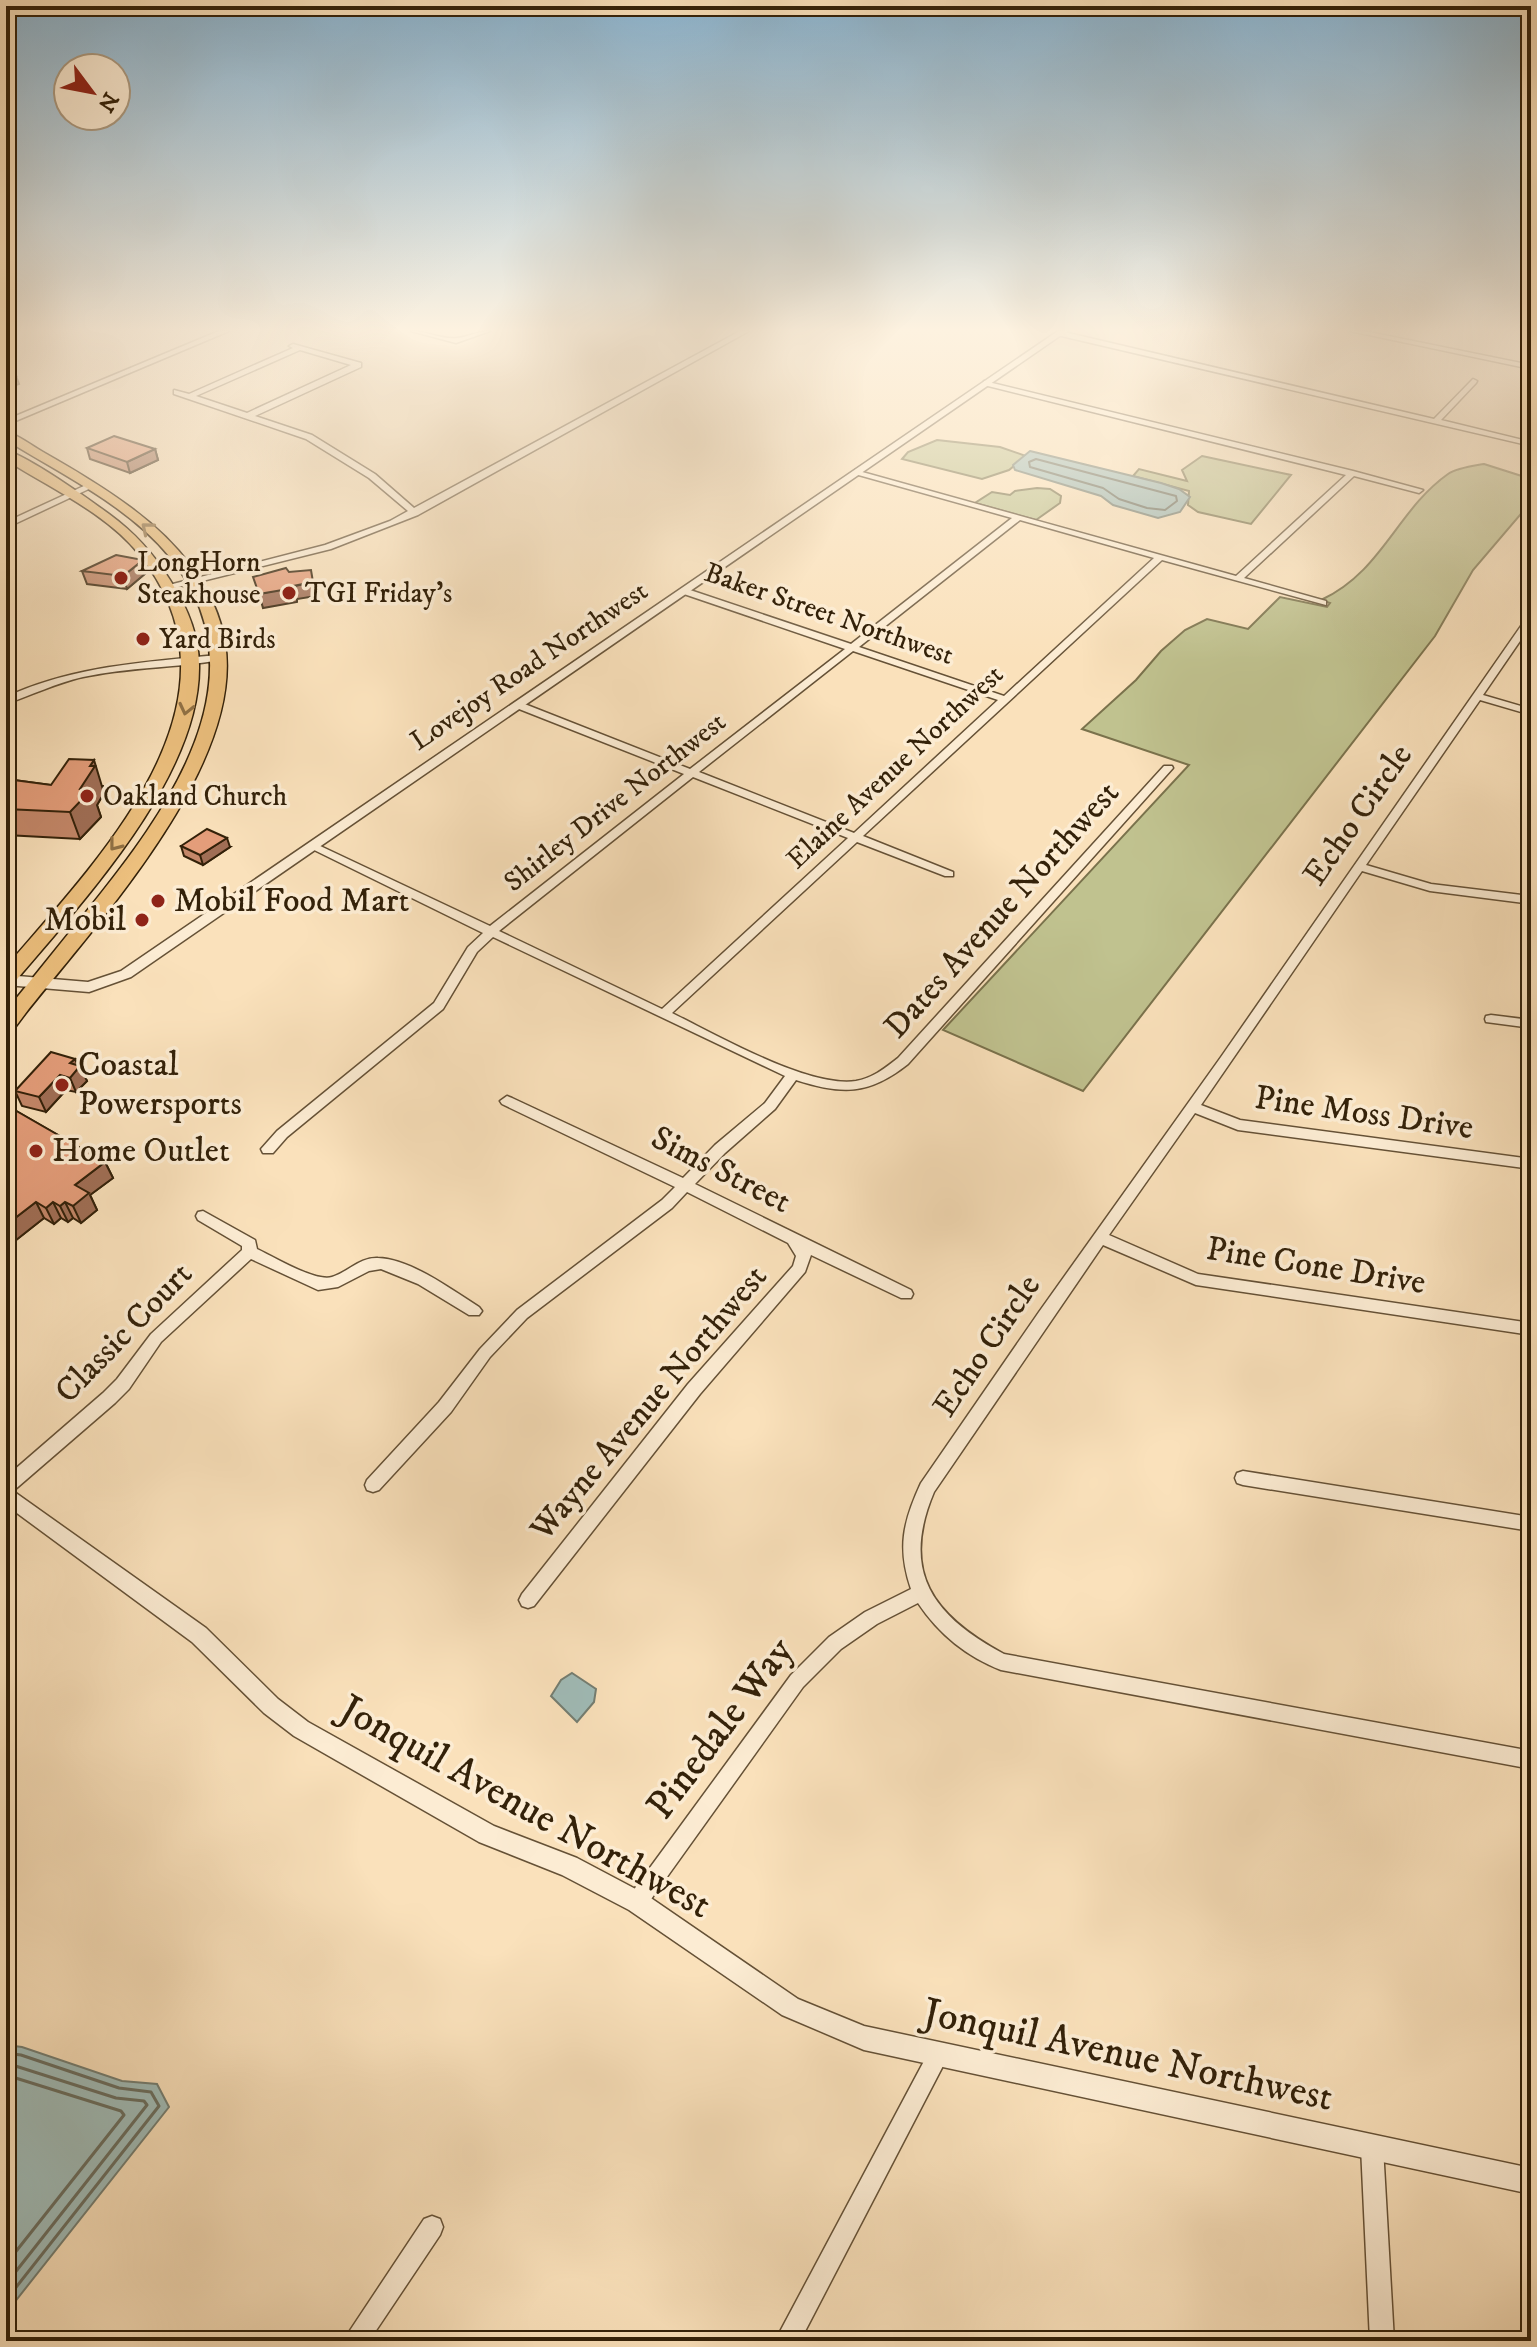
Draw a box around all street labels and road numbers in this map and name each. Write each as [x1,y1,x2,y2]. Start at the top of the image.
street label: Baker Street Northwest [700,555,958,673]
street label: Lovejoy Road Northwest [404,574,654,758]
street label: Elaine Avenue Northwest [779,657,1011,877]
street label: Shirley Drive Northwest [497,704,733,900]
street label: Echo Circle [1294,736,1422,894]
street label: Dates Avenue Northwest [875,773,1129,1047]
street label: Pine Moss Drive [1252,1077,1476,1149]
street label: Sims Street [644,1117,798,1223]
street label: Pine Cone Drive [1203,1228,1429,1304]
street label: Classic Court [46,1254,202,1412]
street label: Wayne Avenue Northwest [521,1257,777,1550]
street label: Echo Circle [924,1267,1050,1425]
street label: Pinedale Way [636,1627,806,1830]
street label: Jonquil Avenue Northwest [327,1683,720,1931]
street label: Jonquil Avenue Northwest [915,1987,1337,2124]

